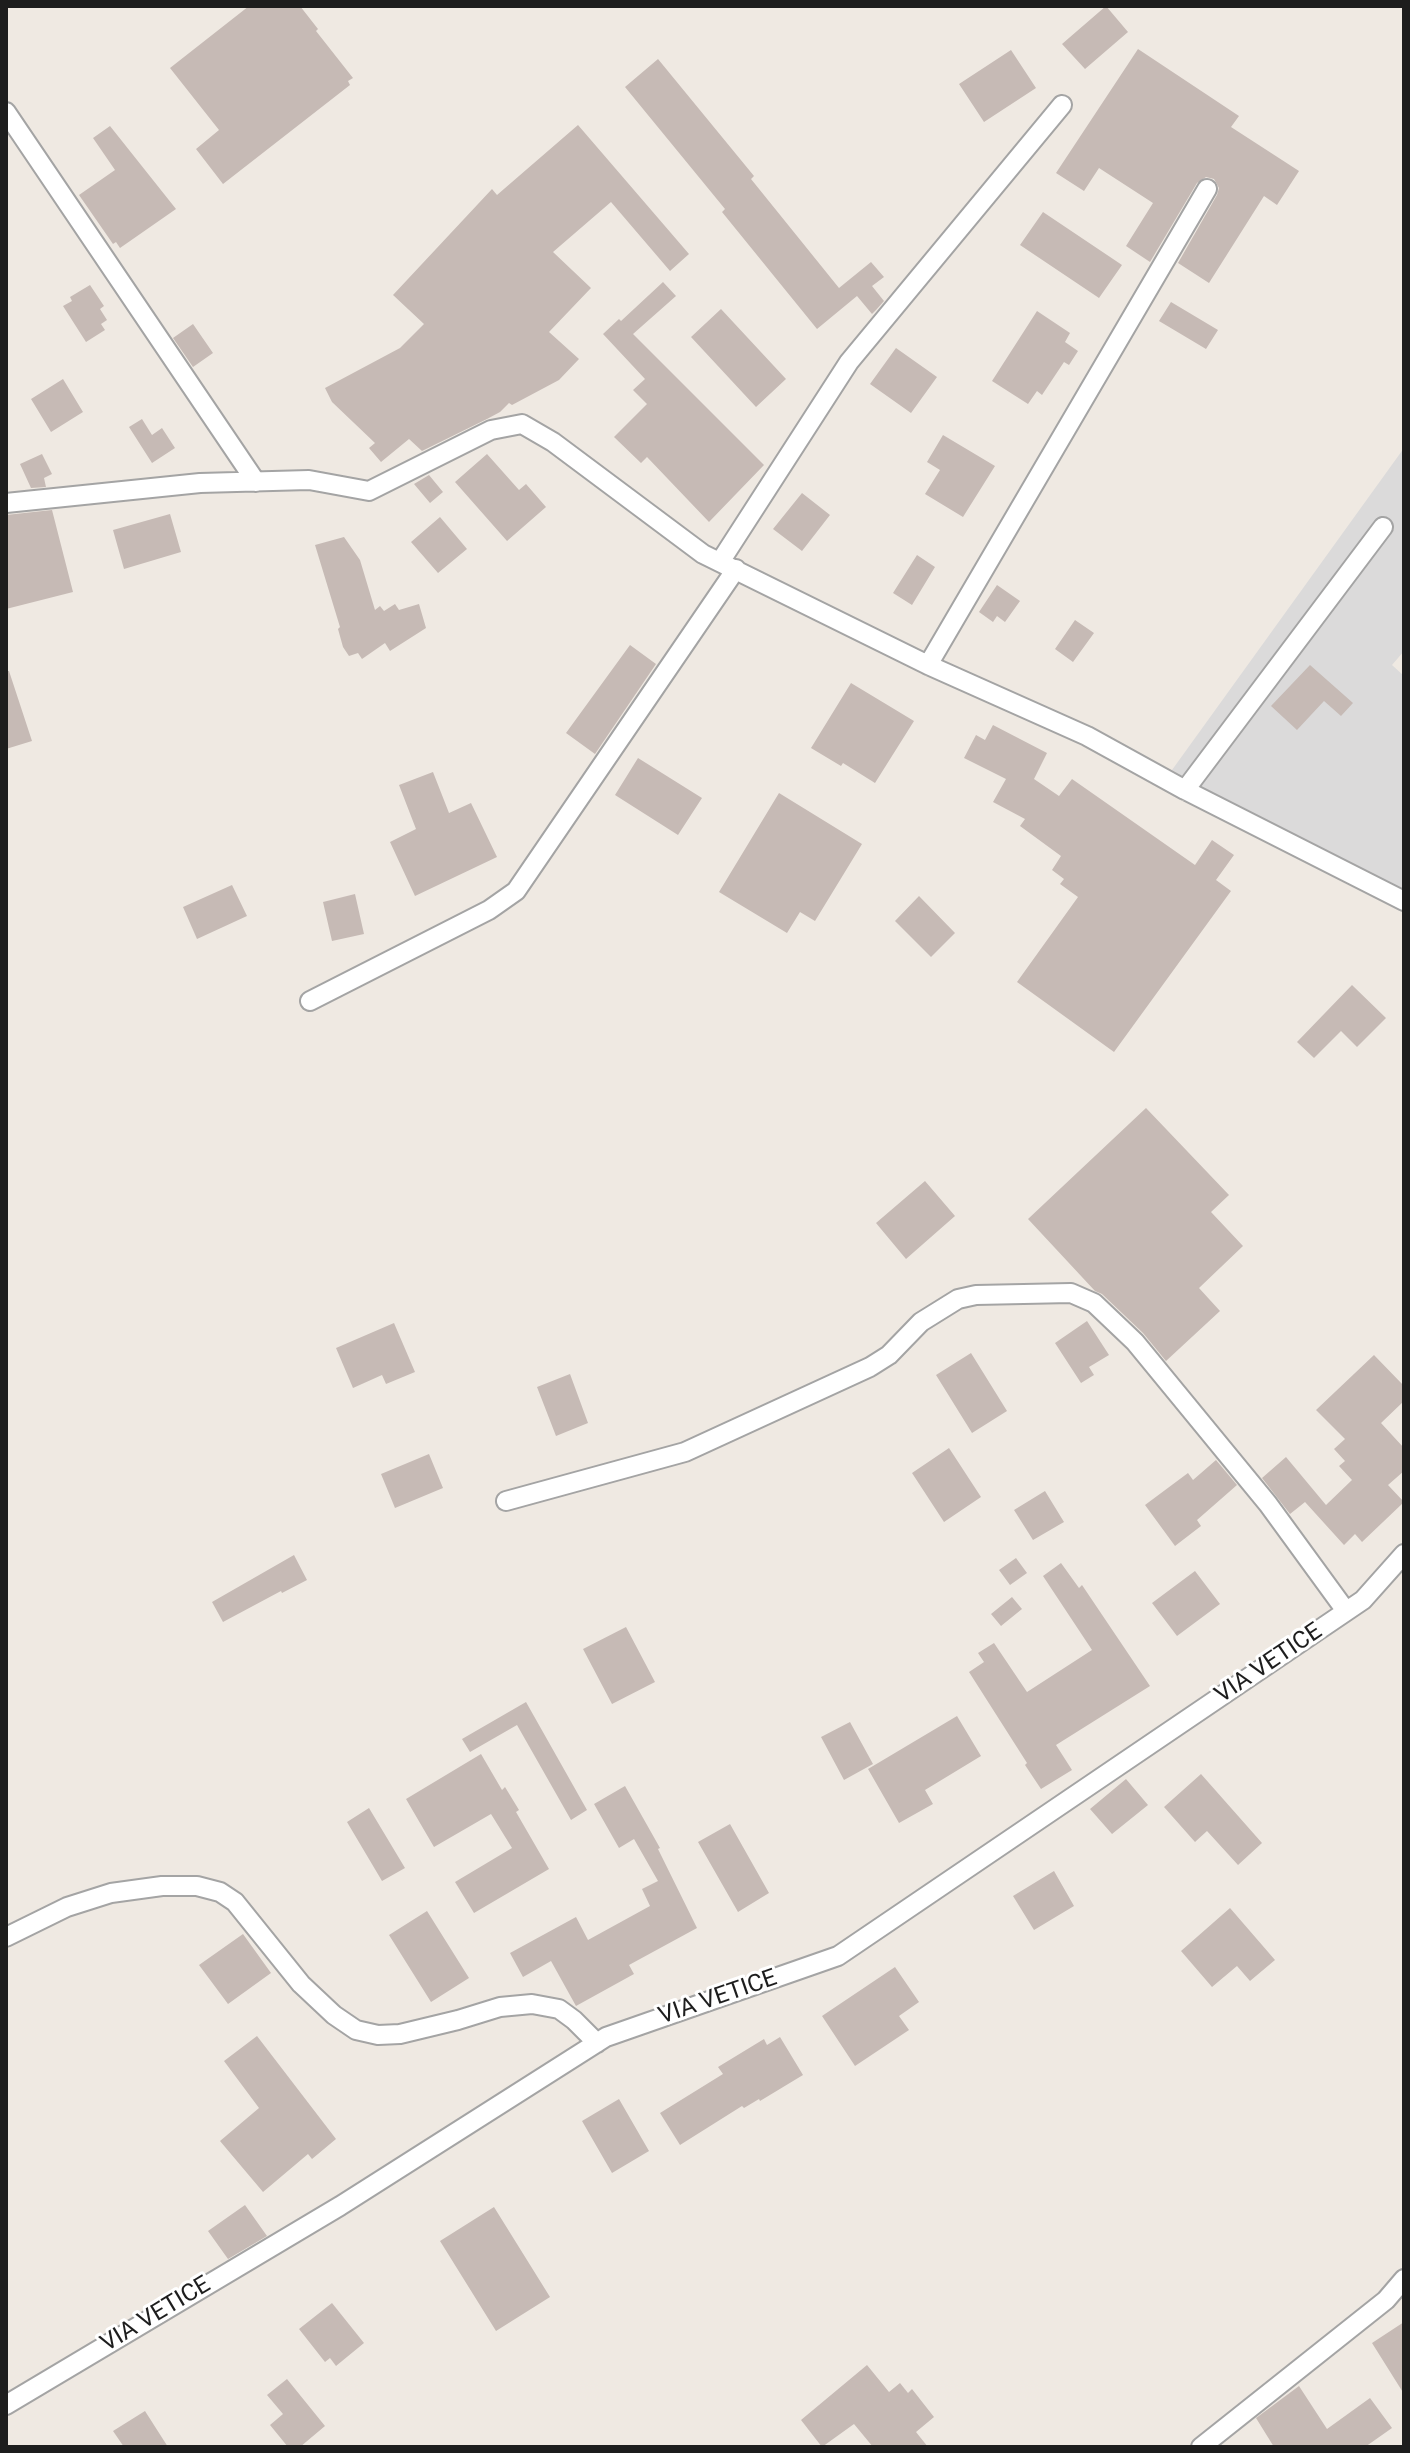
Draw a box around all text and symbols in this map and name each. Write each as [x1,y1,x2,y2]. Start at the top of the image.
street label: VIA VETICE [1210,1618,1328,1710]
street label: VIA VETICE [655,1964,781,2032]
street label: VIA VETICE [96,2271,216,2359]

